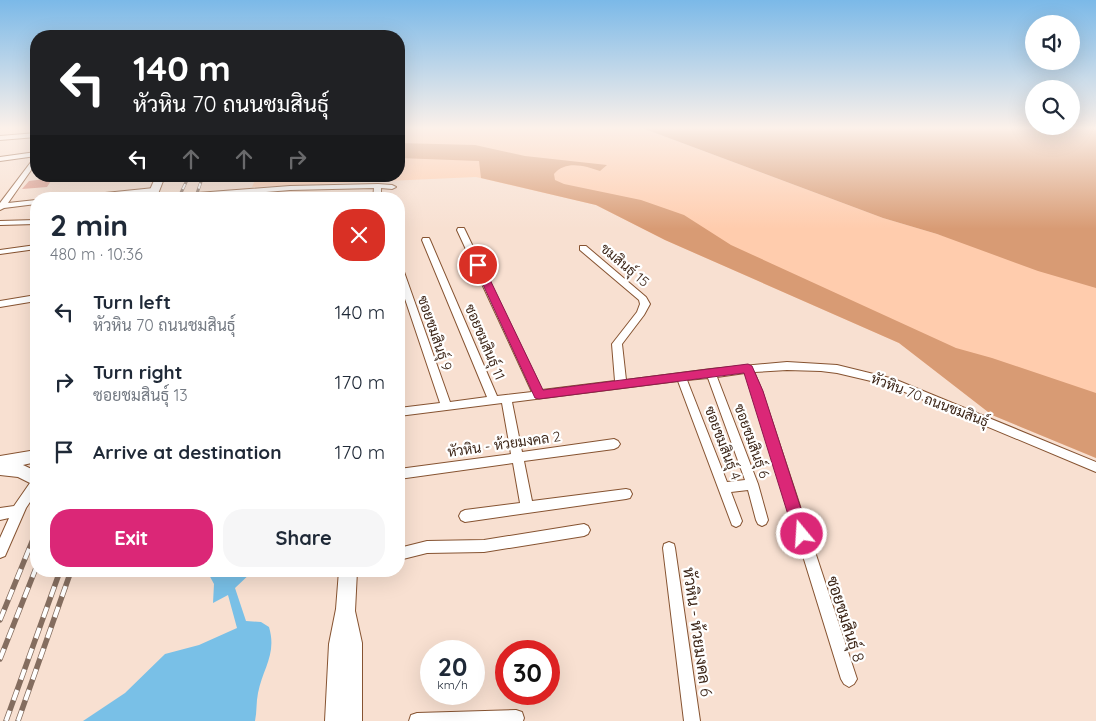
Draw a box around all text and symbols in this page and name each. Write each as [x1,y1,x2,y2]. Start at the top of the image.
map controls [1025,15,1080,135]
button: sound [1025,15,1080,70]
text: 140 m [133,46,231,90]
icon: left [50,50,115,115]
button: search [1025,80,1080,135]
text: หัวหิน 70 ถนนชมสินธุ์ [133,90,329,118]
icon: left [124,145,152,173]
icon: ahead [177,145,205,173]
icon: ahead [230,145,258,173]
icon: right [283,145,311,173]
text: 2 min [50,206,128,244]
button: close [333,209,385,261]
street label: ชมสินธุ์ 15 [596,239,653,291]
text: 480 m · 10:36 [50,244,143,264]
pin [457,244,499,286]
icon: arrive [464,251,492,279]
text: Turn left [93,290,171,314]
street label: ซอยชมสินธุ์ 9 [413,293,456,373]
icon: left [50,298,78,326]
text: 140 m [334,300,385,324]
street label: ซอยชมสินธุ์ 11 [460,301,509,383]
text: หัวหิน 70 ถนนชมสินธุ์ [93,315,236,335]
text: Turn right [93,360,182,384]
icon: right [50,368,78,396]
street label: หัวหิน 70 ถนนชมสินธุ์ [868,369,992,432]
text: 170 m [334,370,385,394]
text: ซอยชมสินธุ์ 13 [93,385,188,405]
street label: ซอยชมสินธุ์ 6 [729,401,774,481]
street label: ซอยชมสินธุ์ 4 [700,403,745,483]
street label: หัวหิน - ห้วยมงคล 2 [446,427,562,461]
icon: arrive [50,438,78,466]
text: Arrive at destination [93,440,282,464]
text: 170 m [334,440,385,464]
position arrow [775,507,827,559]
button: Exit [50,509,213,567]
button: Share [223,509,385,567]
street label: หัวหิน - ห้วยมงคล 6 [679,566,717,698]
street label: ซอยชมสินธุ์ 8 [821,573,871,665]
speed limit sign: 30 [495,640,560,705]
text: 20 [438,651,467,682]
text: km/h [437,677,468,692]

